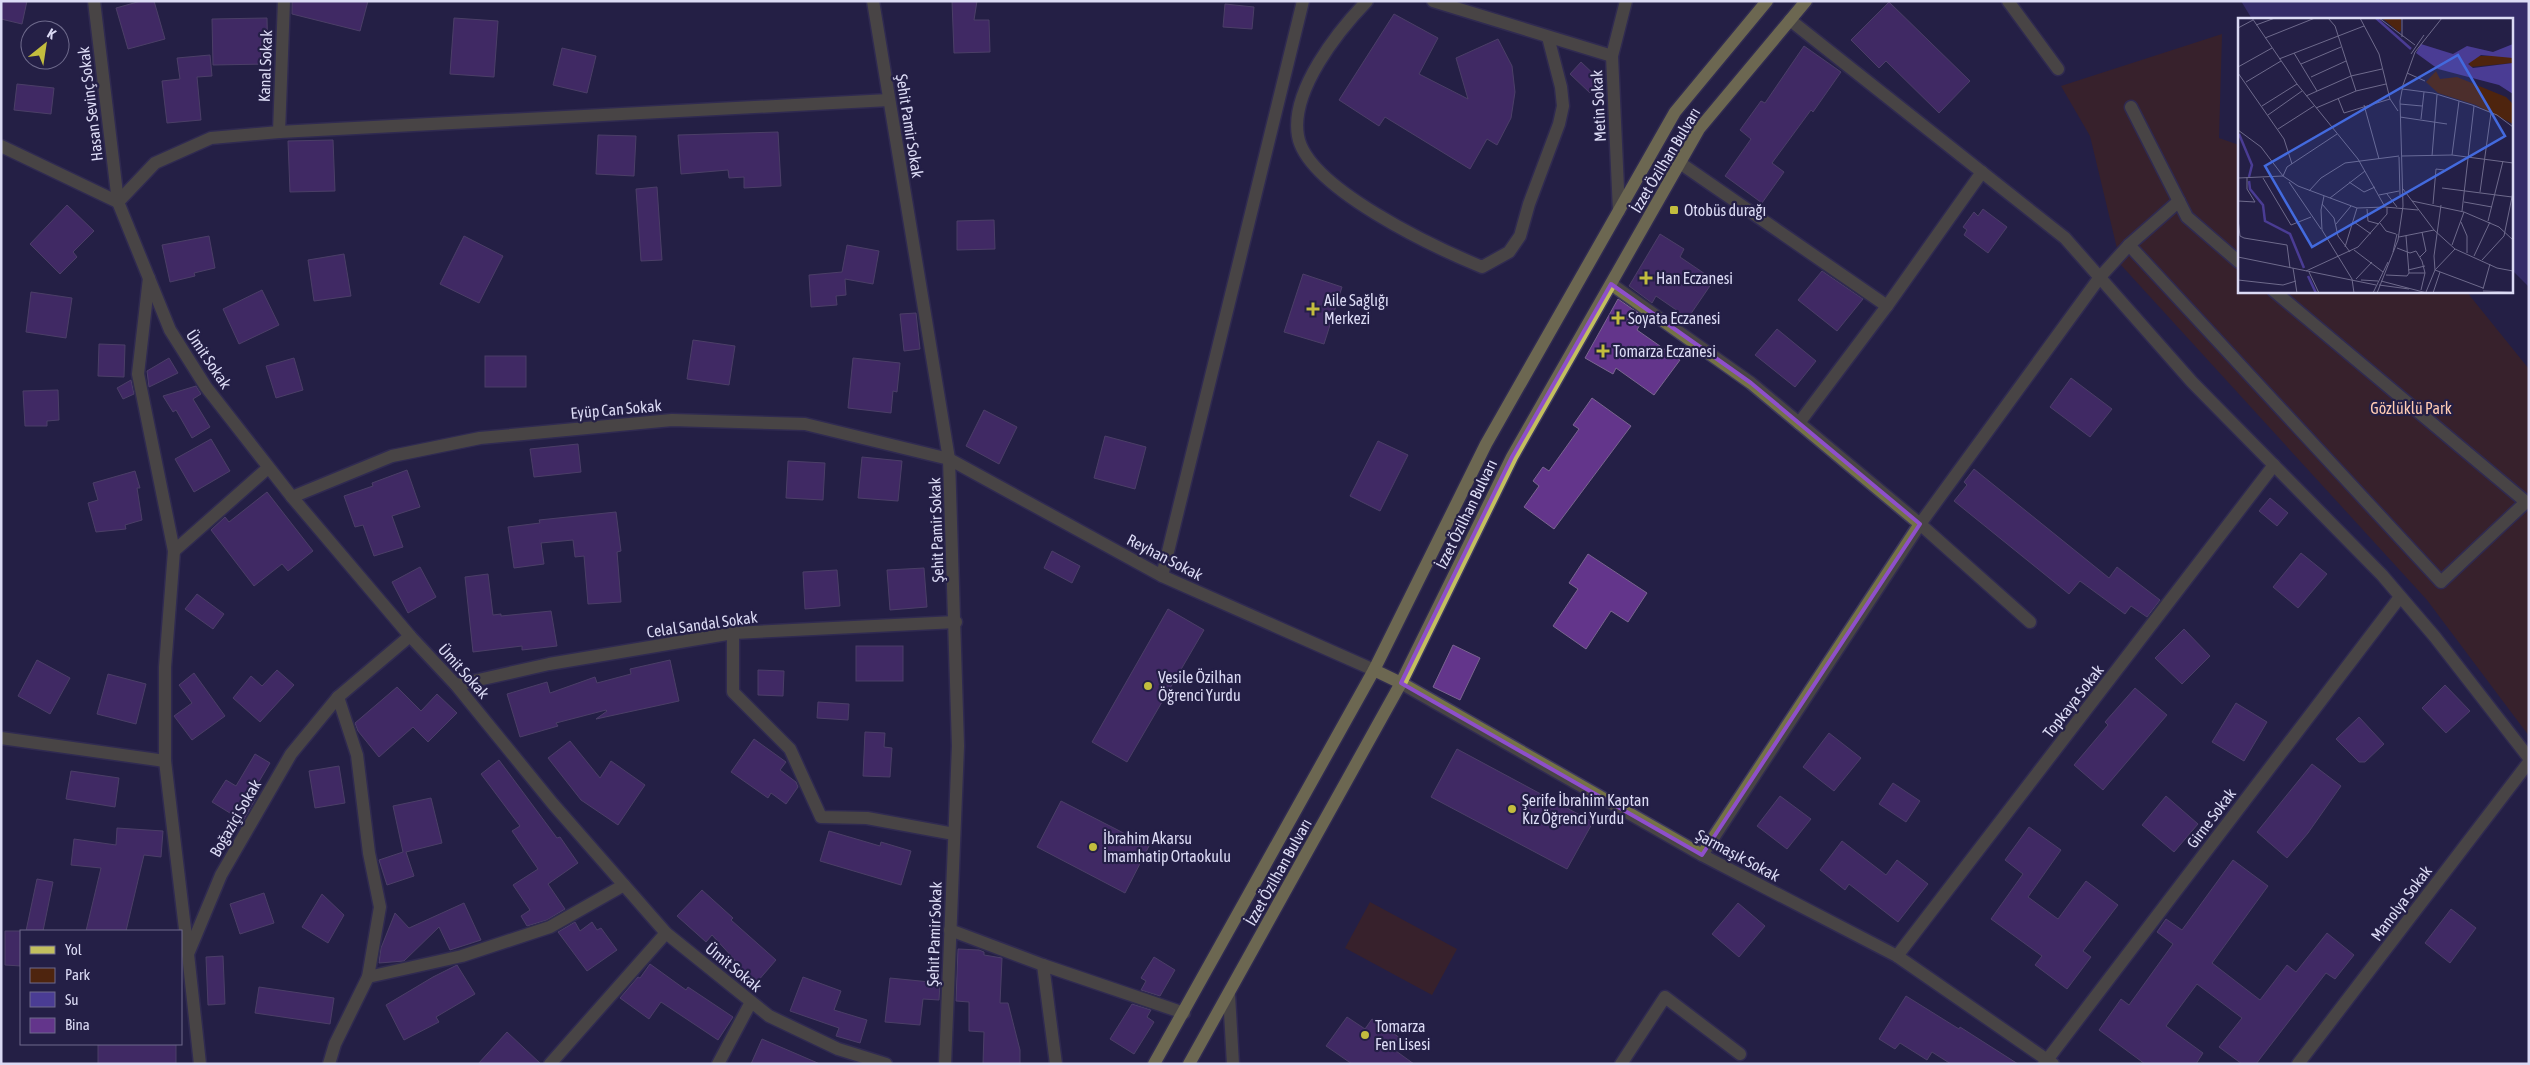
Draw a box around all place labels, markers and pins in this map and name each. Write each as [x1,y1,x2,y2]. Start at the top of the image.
place label: Otobüs durağı [1684,201,1766,220]
marker: Otobüs durağı [1668,204,1680,216]
place label: Han Eczanesi [1656,269,1733,287]
marker: Han Eczanesi [1640,272,1652,284]
place label: Aile Sağlığı Merkezi [1324,291,1389,327]
marker: Aile Sağlığı Merkezi [1306,302,1320,316]
place label: Soyata Eczanesi [1628,309,1720,328]
marker: Soyata Eczanesi [1612,312,1624,324]
place label: Tomarza Eczanesi [1613,342,1716,360]
marker: Tomarza Eczanesi [1597,345,1609,357]
place label: Vesile Özilhan Öğrenci Yurdu [1158,668,1241,705]
marker: Vesile Özilhan Öğrenci Yurdu [1142,680,1154,692]
place label: Şerife İbrahim Kaptan Kız Öğrenci Yurdu [1522,791,1649,828]
marker: Şerife İbrahim Kaptan Kız Öğrenci Yurdu [1506,803,1518,815]
place label: İbrahim Akarsu İmamhatip Ortaokulu [1103,829,1231,866]
marker: İbrahim Akarsu İmamhatip Ortaokulu [1087,841,1099,853]
place label: Tomarza Fen Lisesi [1375,1017,1430,1053]
marker: Tomarza Fen Lisesi [1359,1029,1371,1041]

